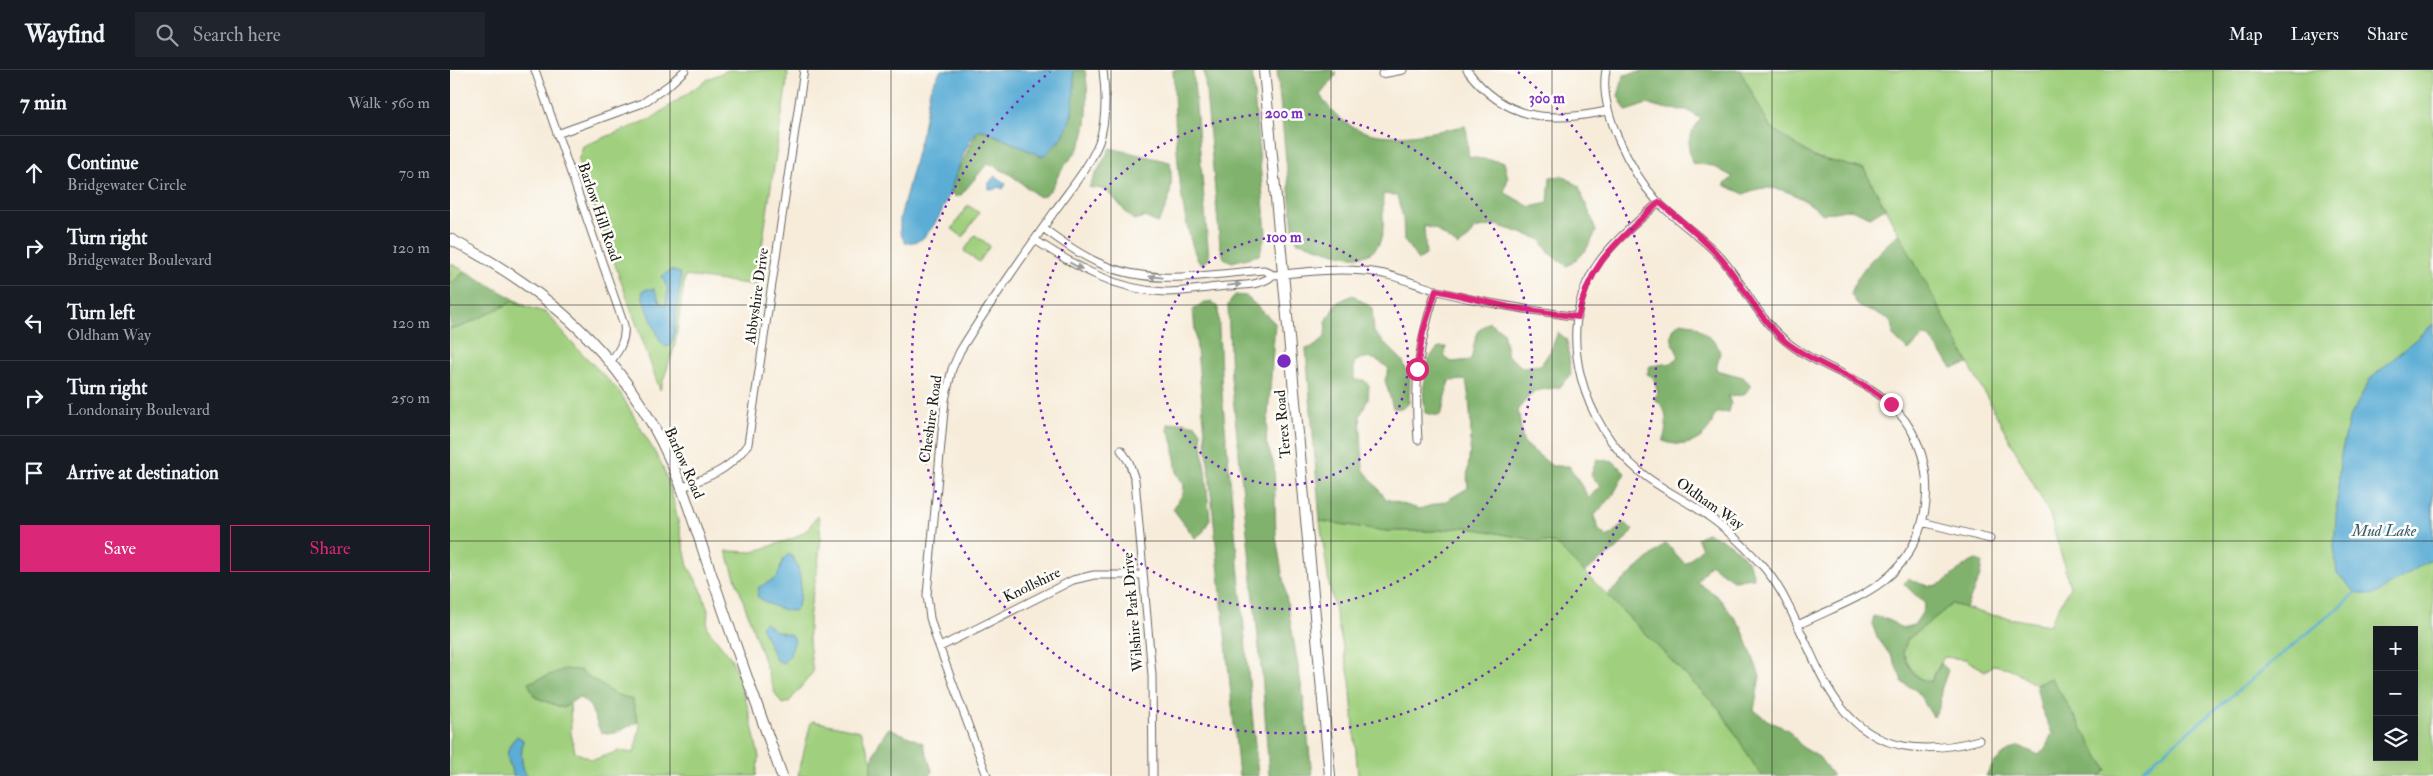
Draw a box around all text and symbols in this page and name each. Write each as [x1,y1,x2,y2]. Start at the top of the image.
search box [135,12,485,57]
text: Wayfind [25,19,105,50]
icon: search [153,21,181,49]
text: Search here [193,23,281,47]
text: Map [2229,23,2263,46]
text: Layers [2291,23,2339,46]
text: Share [2367,23,2408,46]
text: 7 min [20,89,67,116]
text: 300 m [1529,89,1565,108]
text: Walk · 560 m [348,93,430,113]
text: 200 m [1265,104,1303,123]
text: Continue [67,151,138,175]
icon: ahead [20,159,48,187]
street label: Barlow Hill Road [573,160,625,265]
text: 70 m [399,163,430,183]
text: Bridgewater Circle [67,175,187,195]
text: Turn right [67,226,147,250]
text: 100 m [1266,228,1302,247]
icon: right [20,234,48,262]
text: 120 m [392,238,430,258]
street label: Abbyshire Drive [741,247,773,346]
text: Bridgewater Boulevard [67,250,212,270]
one-way arrow [1069,262,1083,270]
one-way arrow [1147,273,1163,281]
one-way arrow [1226,281,1242,289]
text: Turn left [67,301,135,325]
icon: left [20,309,48,337]
text: 120 m [392,313,430,333]
text: Oldham Way [67,325,151,345]
centre of rings [1275,352,1293,370]
route start [1406,358,1429,381]
street label: Cheshire Road [915,373,947,464]
text: Turn right [67,376,147,400]
icon: right [20,384,48,412]
text: 250 m [391,388,430,408]
street label: Terex Road [1270,388,1295,459]
route end [1880,393,1903,416]
text: Londonairy Boulevard [67,400,210,420]
street label: Barlow Road [660,424,708,502]
icon: arrive [20,459,48,487]
text: Arrive at destination [67,461,219,485]
street label: Oldham Way [1672,474,1748,535]
water label: Mud Lake [2351,521,2417,541]
button: Save [20,525,220,572]
button: Share [230,525,430,572]
street label: Wilshire Park Drive [1118,551,1148,674]
street label: Knollshire [1000,563,1064,607]
map controls [2373,626,2418,761]
button: + [2373,626,2418,671]
button: − [2373,671,2418,716]
button: layers [2373,716,2418,761]

